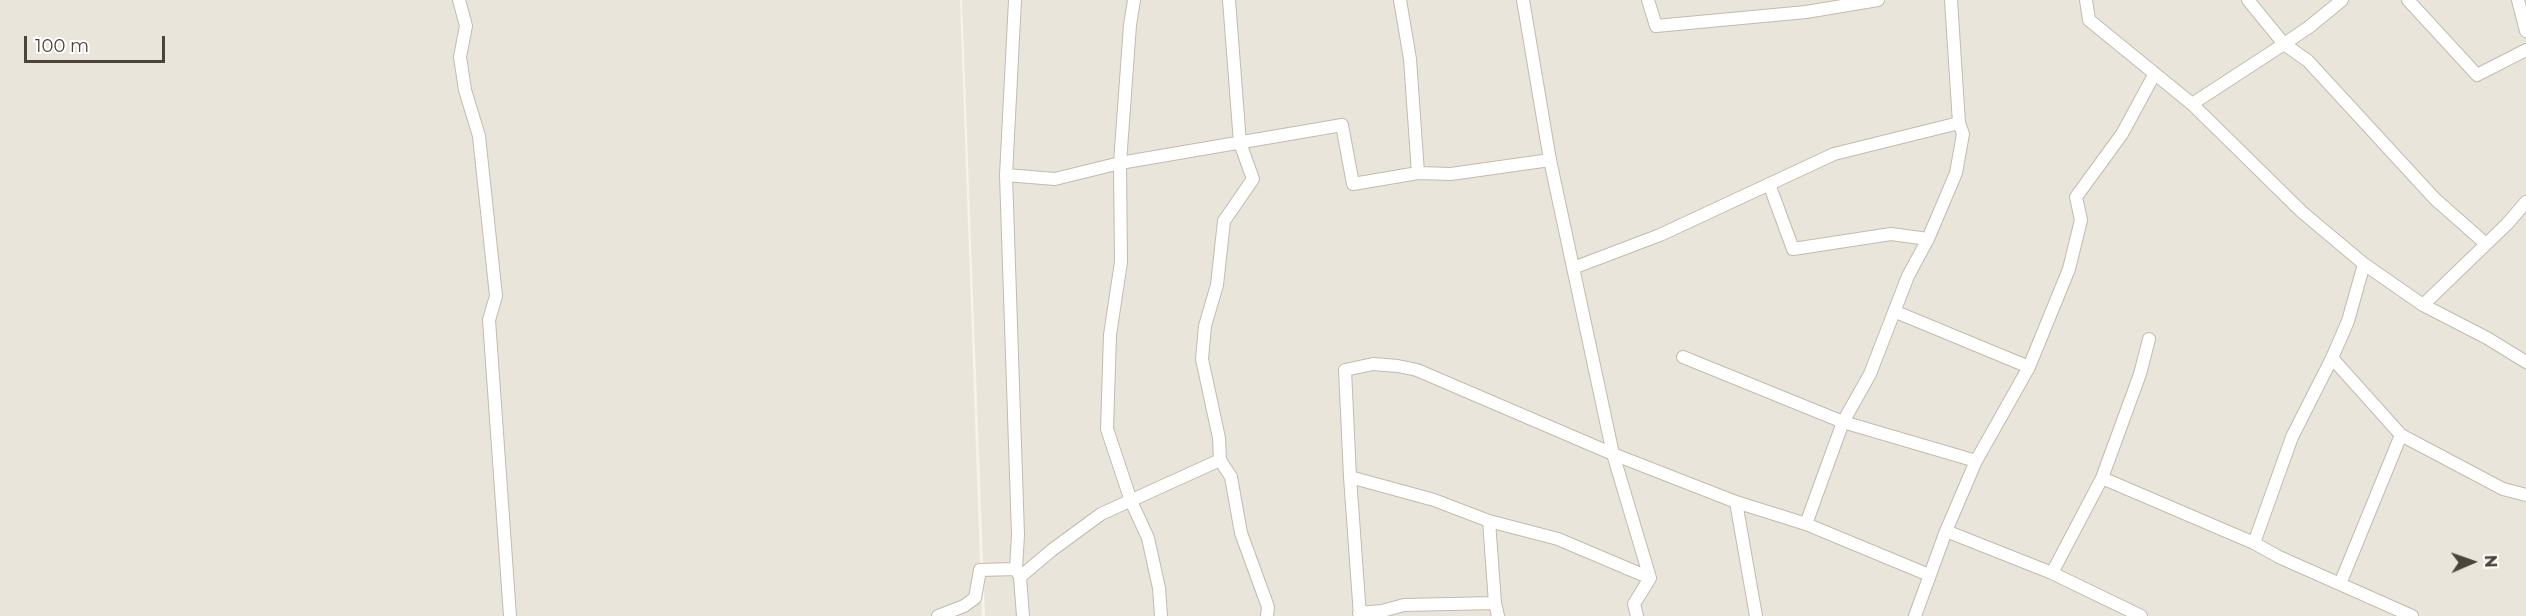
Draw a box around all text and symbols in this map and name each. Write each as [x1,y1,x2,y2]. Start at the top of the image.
scale bar [27,24,168,62]
text: 100 m [35,35,89,57]
north arrow [2442,532,2502,592]
text: N [2481,555,2500,568]

